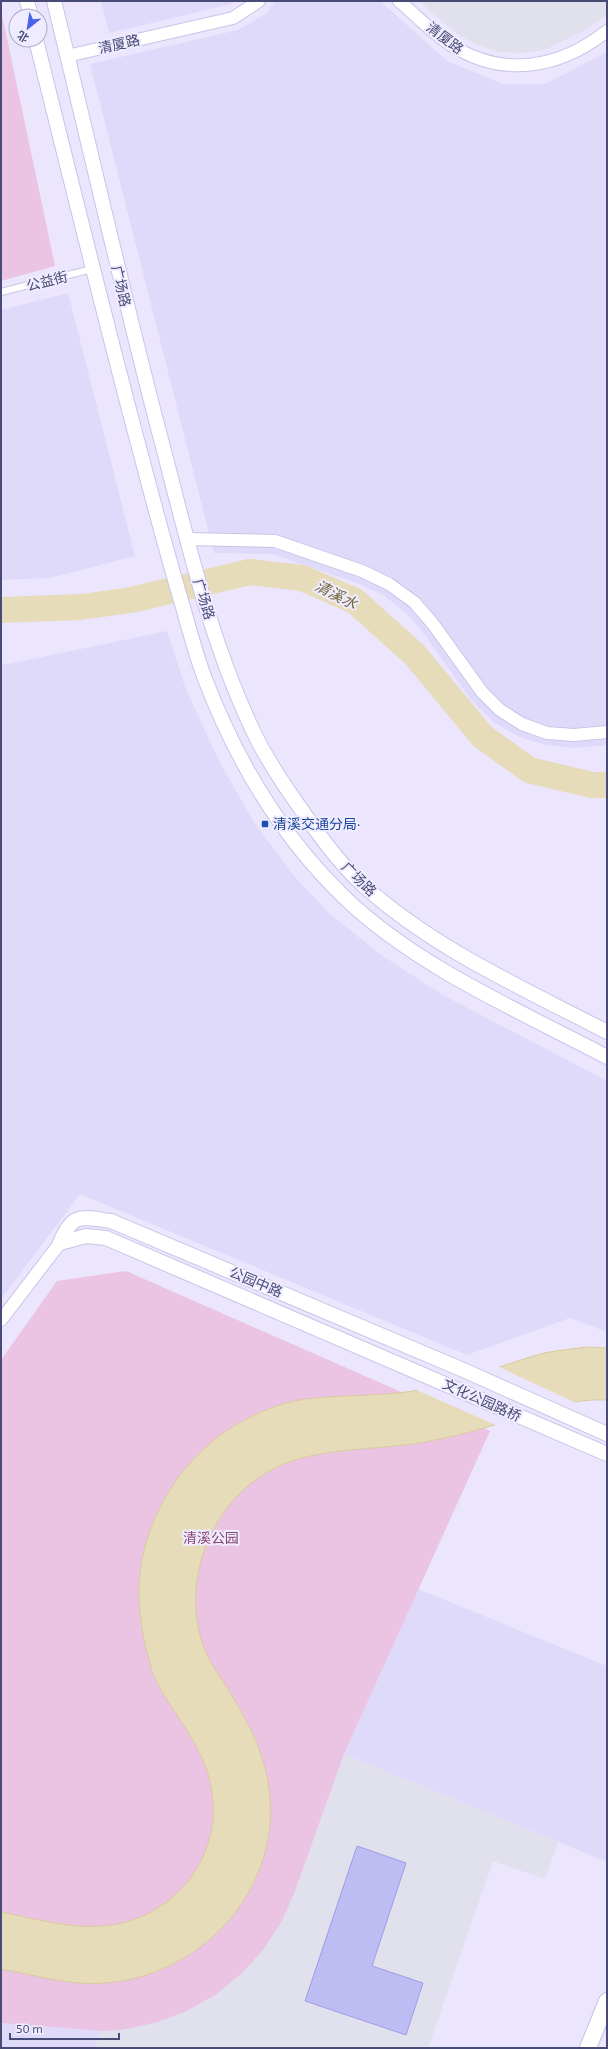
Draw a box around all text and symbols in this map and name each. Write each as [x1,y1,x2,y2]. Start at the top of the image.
north arrow [8,8,48,48]
street label: 清厦路 [423,18,467,57]
text: 北 [15,29,31,45]
street label: 清厦路 [97,31,141,57]
street label: 广场路 [108,264,134,308]
street label: 公益街 [24,267,69,294]
street label: 广场路 [190,576,219,621]
water label: 清溪水 [312,576,361,613]
place label: 清溪交通分局· [273,815,360,832]
marker: 清溪交通分局· [260,819,270,829]
street label: 广场路 [338,858,380,899]
street label: 公园中路 [227,1263,285,1300]
street label: 文化公园路桥 [440,1375,524,1424]
park label: 清溪公园 [183,1529,239,1546]
scale bar [10,2015,119,2041]
text: 50 m [16,2021,43,2035]

